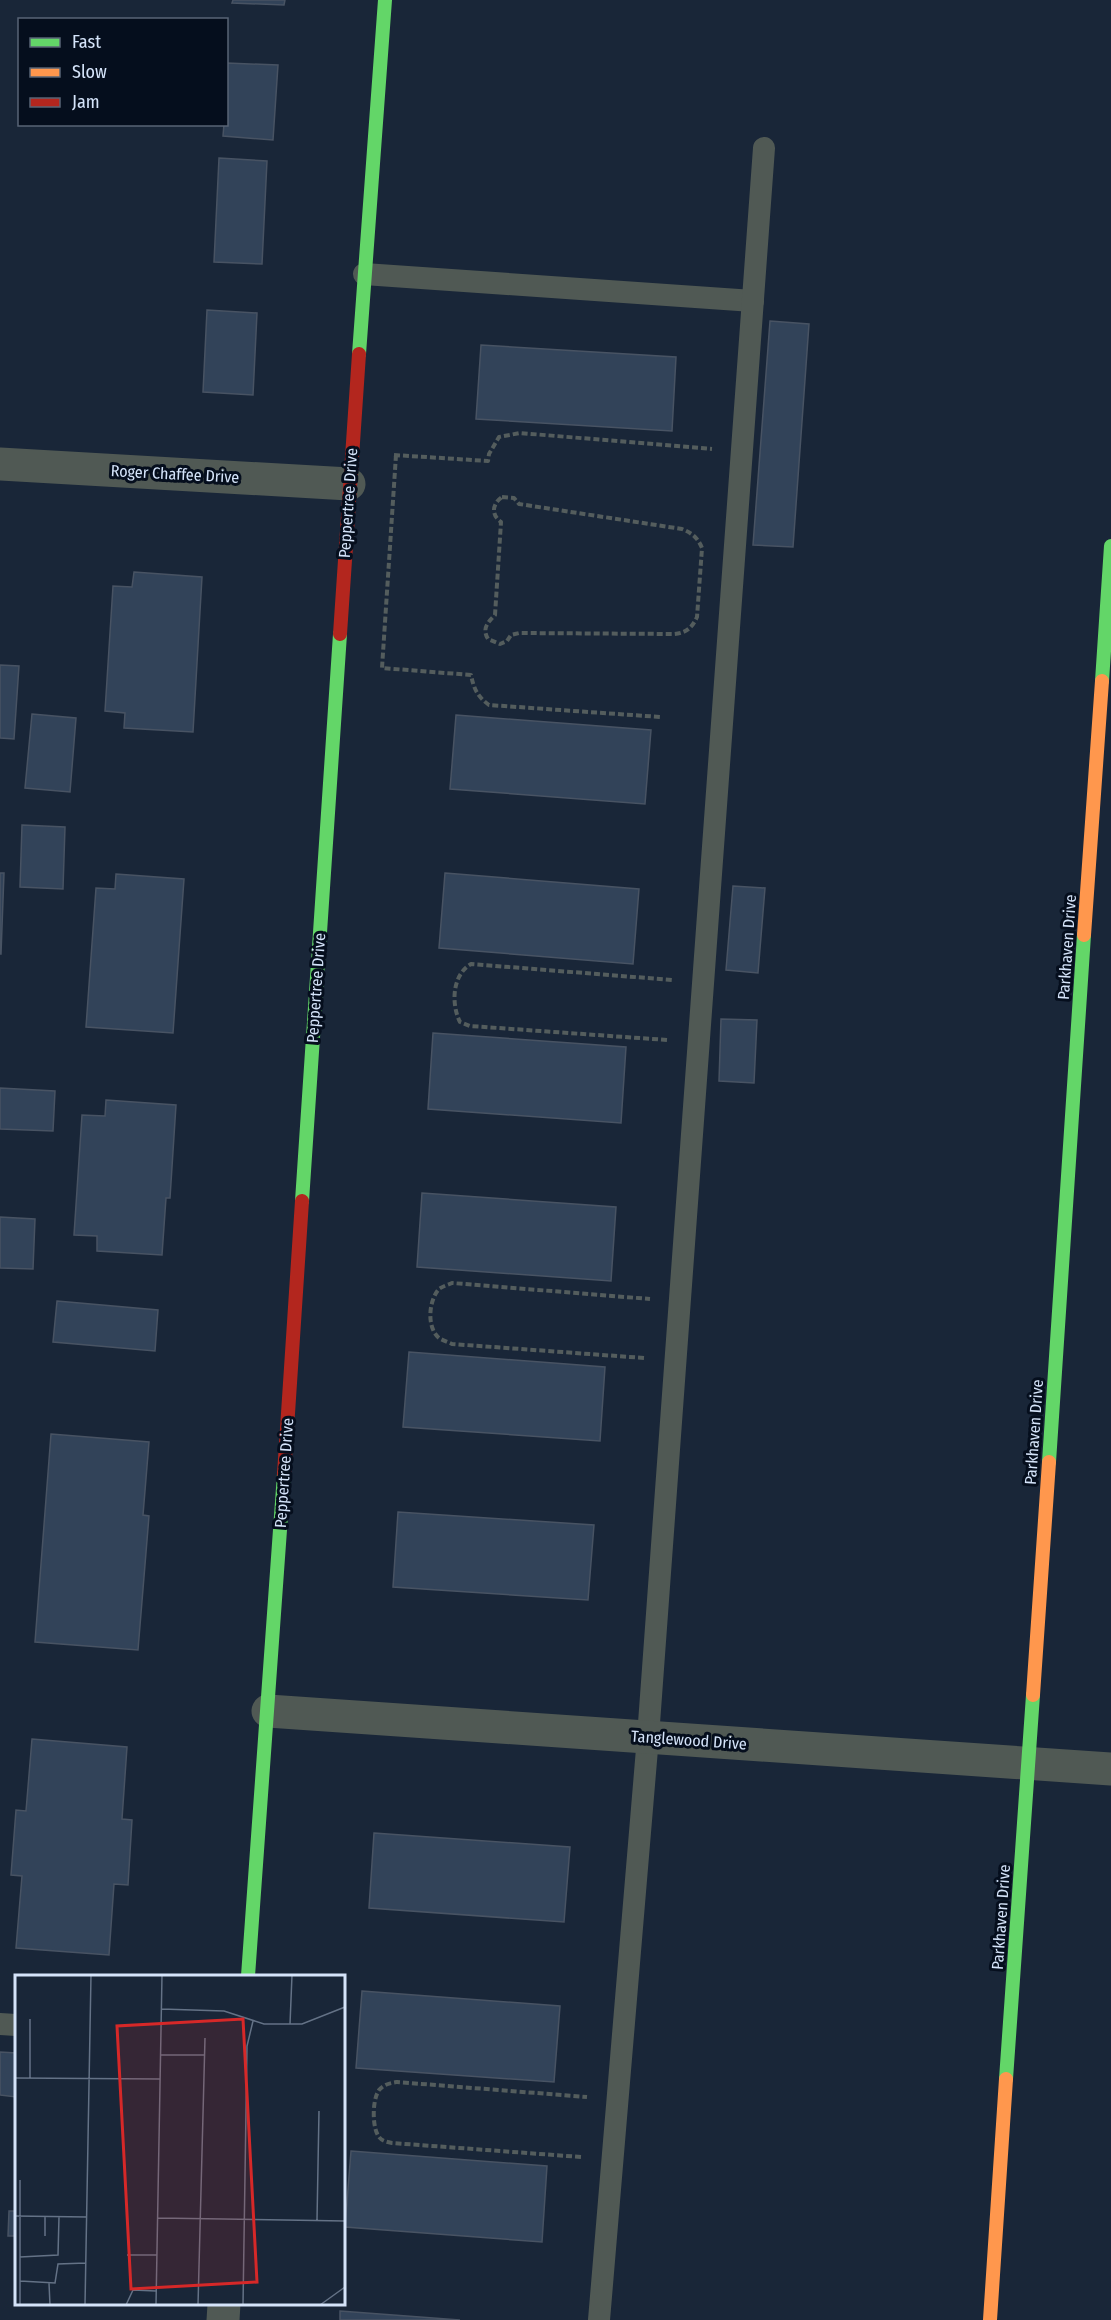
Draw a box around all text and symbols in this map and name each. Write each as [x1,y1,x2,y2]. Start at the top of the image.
legend [18,18,228,126]
text: Fast [72,31,101,53]
text: Slow [72,61,107,83]
text: Jam [72,91,100,113]
street label: Peppertree Drive [335,447,361,559]
street label: Roger Chaffee Drive [110,461,240,487]
street label: Parkhaven Drive [1054,894,1080,1000]
street label: Peppertree Drive [303,932,329,1044]
street label: Parkhaven Drive [1021,1379,1047,1485]
street label: Peppertree Drive [271,1417,297,1529]
street label: Tanglewood Drive [630,1726,748,1754]
street label: Parkhaven Drive [988,1864,1014,1970]
inset map [15,1975,345,2305]

